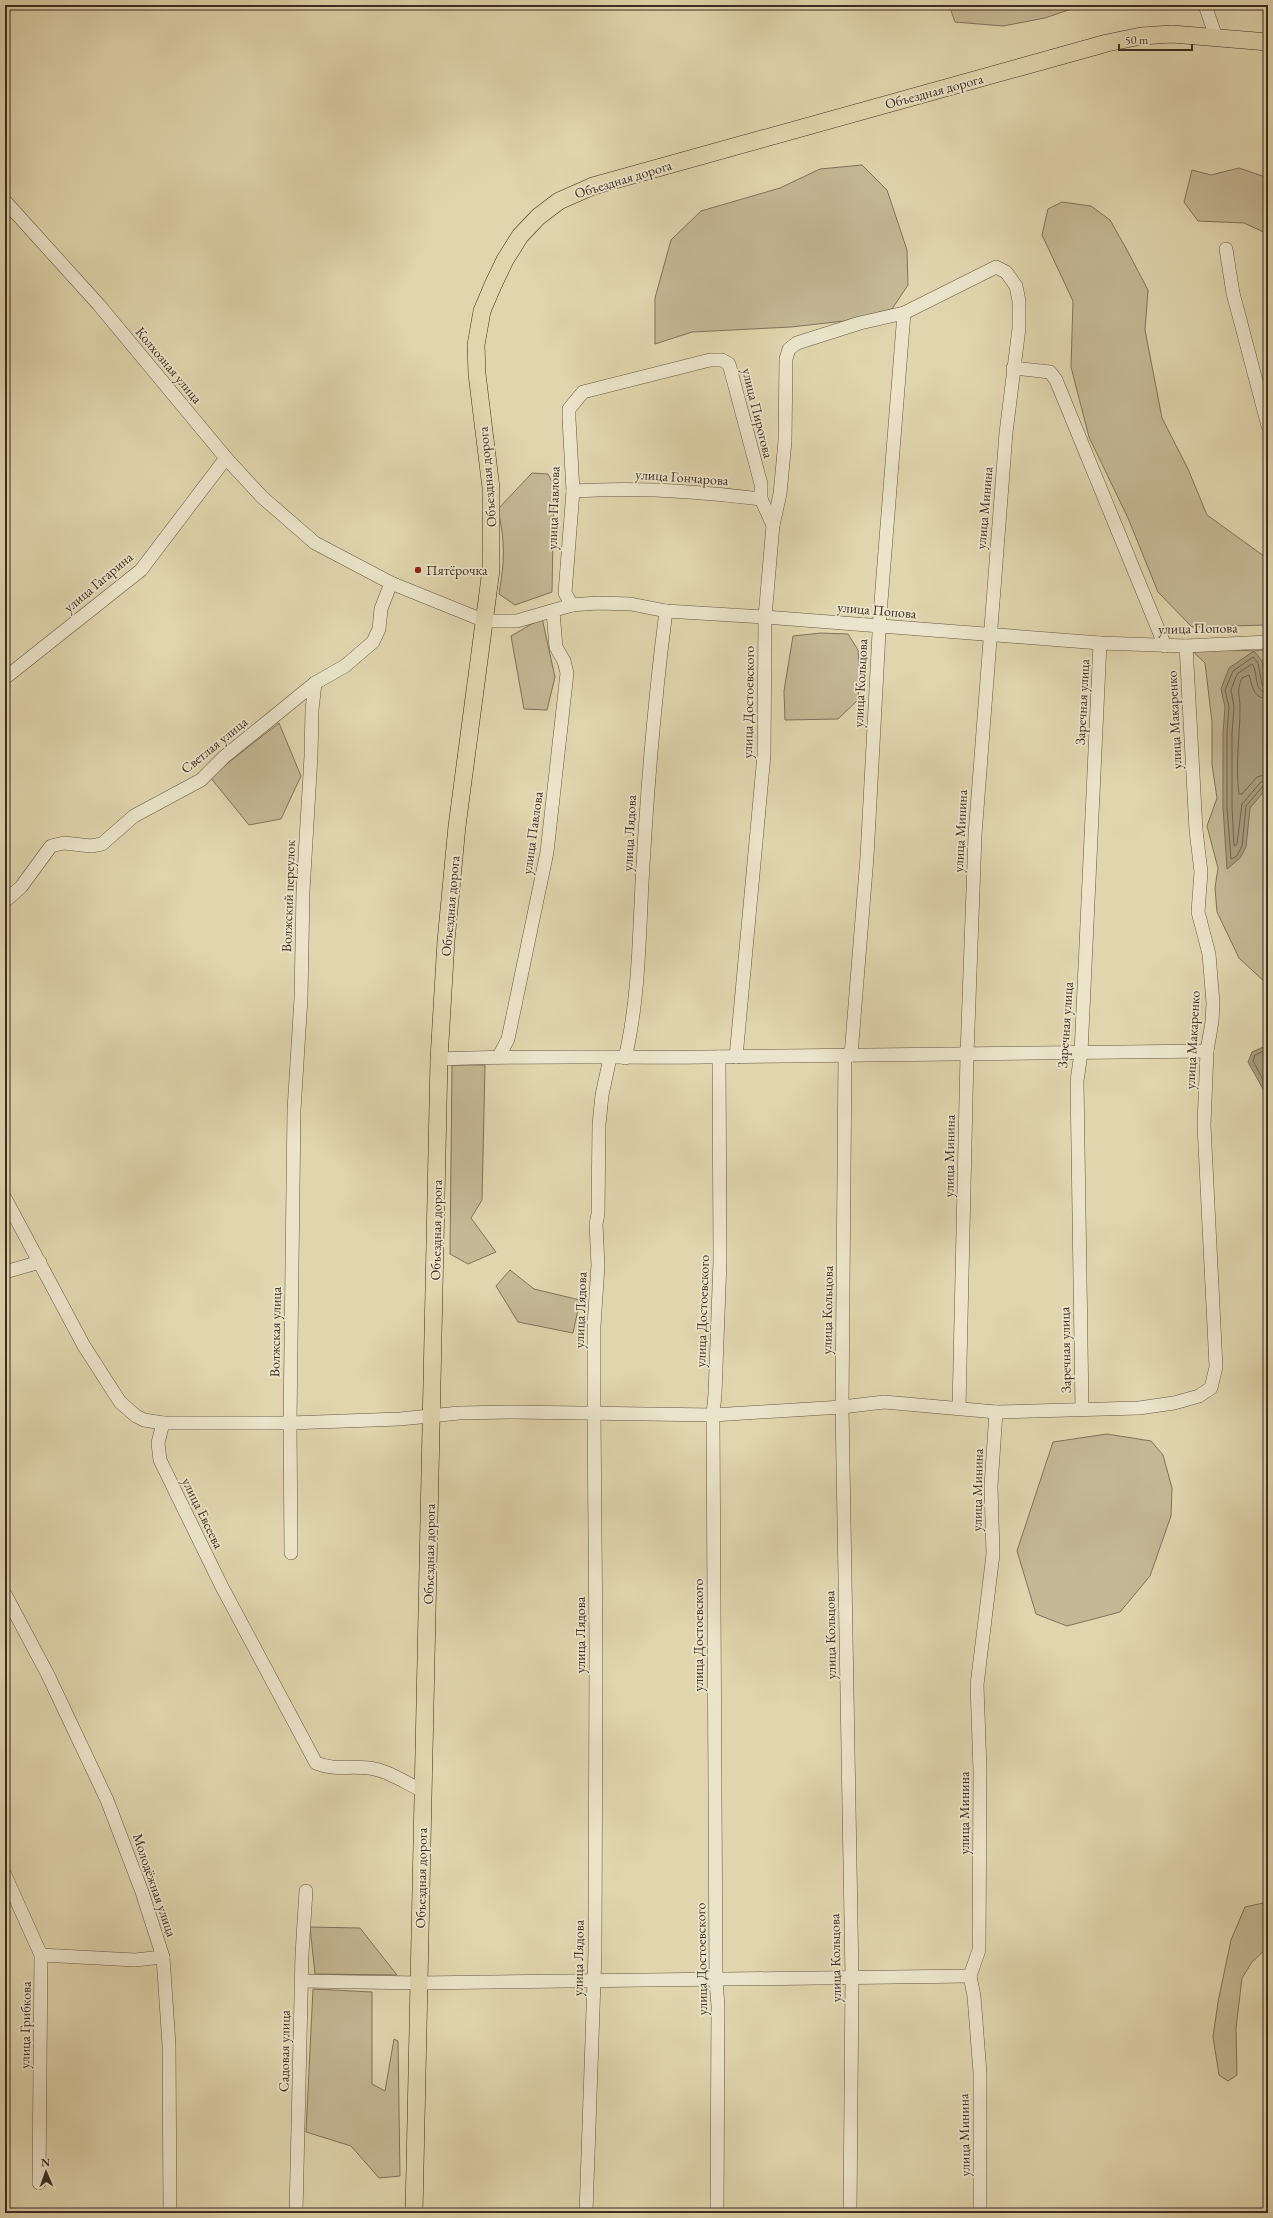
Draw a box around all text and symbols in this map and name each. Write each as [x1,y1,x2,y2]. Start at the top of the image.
scale bar [1119,26,1192,52]
text: 50 m [1125,32,1149,48]
street label: Объездная дорога [883,69,985,113]
street label: Объездная дорога [572,156,674,202]
street label: Колхозная улица [132,323,207,407]
street label: улица Пирогова [738,366,778,460]
street label: Объездная дорога [474,426,500,528]
street label: улица Гончарова [635,465,730,489]
street label: улица Минина [971,465,997,550]
street label: улица Павлова [543,466,563,550]
street label: улица Гагарина [60,548,137,616]
place label: Пятёрочка [426,561,488,579]
marker: Пятёрочка [413,565,423,575]
street label: улица Попова [837,598,918,622]
street label: улица Попова [1158,618,1238,638]
street label: улица Кольцова [849,638,871,728]
street label: улица Достоевского [738,645,758,759]
street label: Заречная улица [1071,658,1093,746]
street label: улица Макаренко [1162,670,1186,770]
street label: Светлая улица [177,712,251,777]
street label: улица Минина [949,789,971,873]
street label: улица Павлова [517,790,547,876]
street label: улица Лядова [618,794,640,872]
street label: Волжский переулок [277,839,299,952]
street label: Объездная дорога [437,855,463,957]
street label: Заречная улица [1053,981,1077,1069]
street label: улица Макаренко [1180,990,1204,1090]
street label: улица Минина [939,1114,959,1198]
street label: Объездная дорога [426,1179,446,1281]
street label: улица Достоевского [691,1254,713,1368]
street label: улица Кольцова [817,1265,837,1355]
street label: улица Лядова [570,1271,590,1349]
street label: Волжская улица [265,1286,285,1377]
street label: Заречная улица [1055,1306,1075,1393]
street label: улица Минина [967,1448,987,1532]
street label: улица Евсеева [178,1474,228,1552]
street label: Объездная дорога [419,1503,439,1605]
street label: улица Достоевского [689,1579,707,1691]
street label: улица Кольцова [820,1590,840,1680]
street label: улица Лядова [571,1596,589,1673]
street label: улица Минина [955,1771,973,1855]
street label: Объездная дорога [411,1827,431,1929]
street label: Молодёжная улица [129,1831,181,1940]
street label: улица Достоевского [691,1902,711,2016]
street label: улица Кольцова [825,1913,845,2003]
street label: улица Лядова [568,1919,588,1996]
street label: улица Грибкова [15,1981,35,2069]
street label: Садовая улица [274,2009,294,2092]
street label: улица Минина [954,2093,974,2177]
north arrow [26,2152,66,2192]
text: N [41,2155,50,2169]

